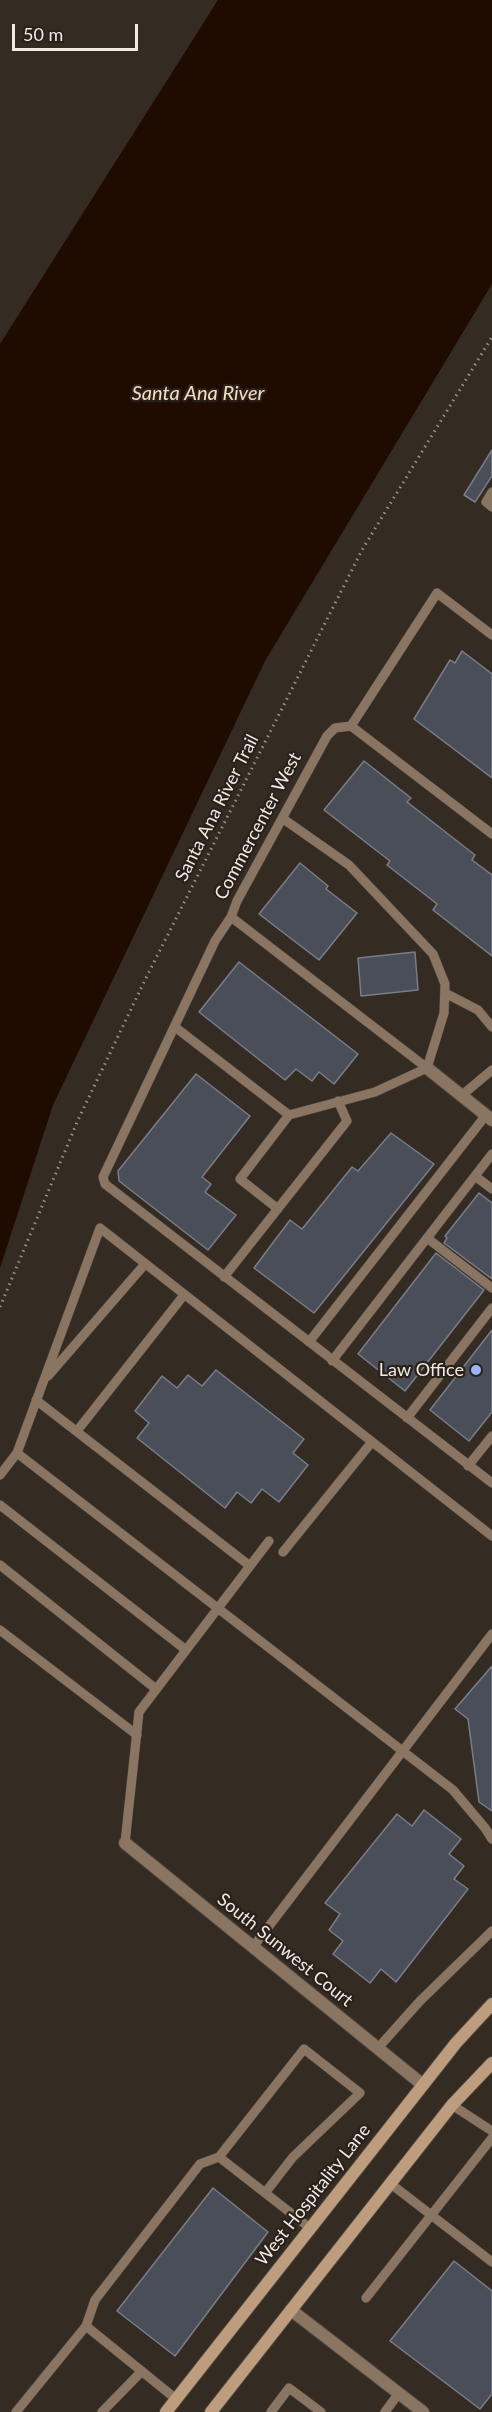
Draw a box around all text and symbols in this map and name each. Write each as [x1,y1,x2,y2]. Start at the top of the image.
scale bar [15,12,141,50]
text: 50 m [23,23,63,45]
water label: Santa Ana River [132,382,264,406]
street label: Santa Ana River Trail [171,731,263,885]
street label: Commercenter West [210,749,306,903]
place label: Law Office [379,1359,464,1381]
marker: Law Office [469,1363,483,1377]
street label: South Sunwest Court [213,1889,357,2011]
street label: West Hospitality Lane [251,2120,375,2270]

